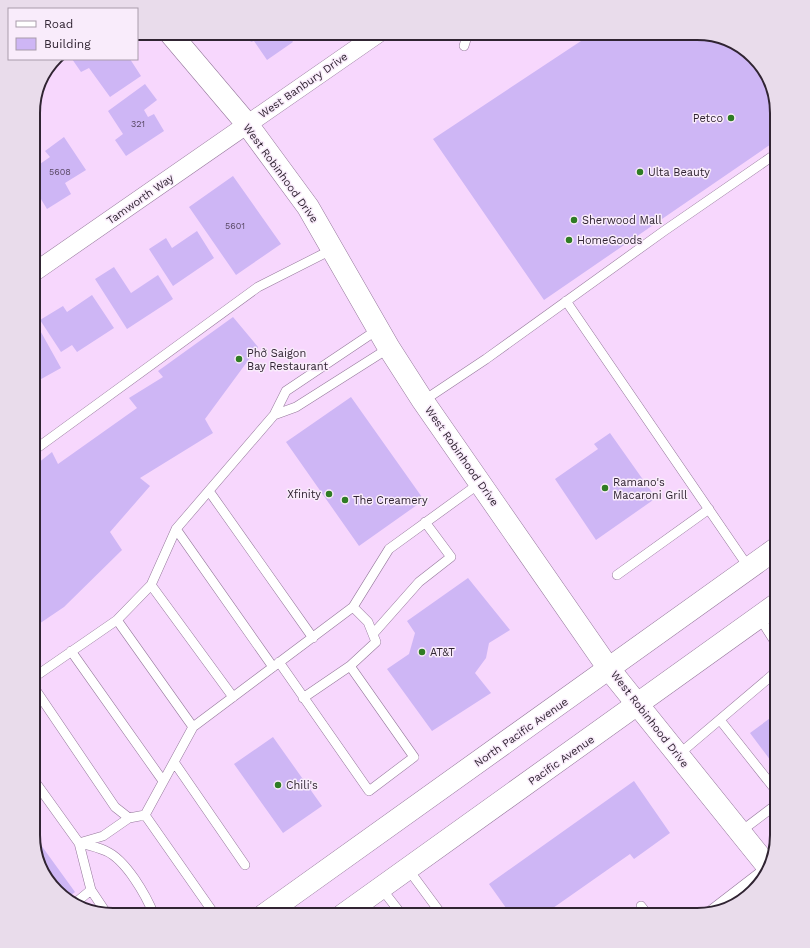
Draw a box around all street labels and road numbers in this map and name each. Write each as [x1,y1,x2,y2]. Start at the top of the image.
street label: West Banbury Drive [256,50,350,121]
street label: West Robinhood Drive [240,121,321,225]
street label: Tamworth Way [104,171,176,227]
street label: West Robinhood Drive [422,404,501,509]
street label: West Robinhood Drive [608,668,691,770]
street label: North Pacific Avenue [471,694,571,770]
street label: Pacific Avenue [525,732,597,788]

